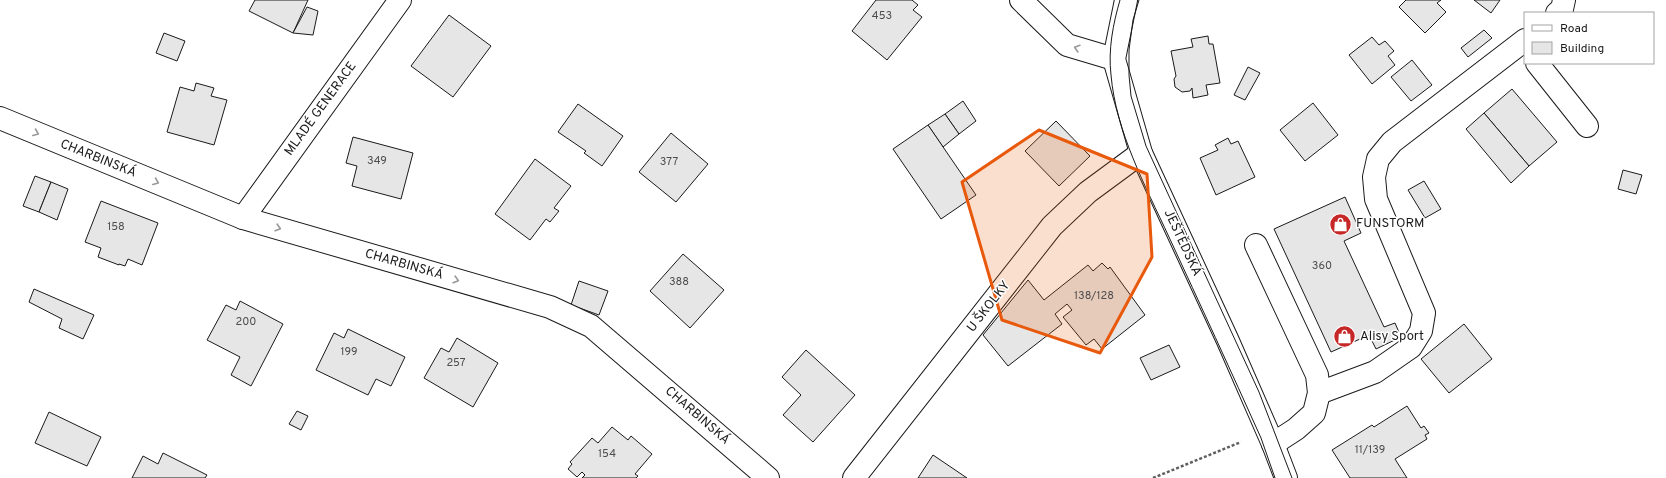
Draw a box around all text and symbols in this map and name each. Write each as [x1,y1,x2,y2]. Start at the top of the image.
house number: 453 [872,9,892,23]
legend [1524,12,1654,64]
text: Road [1560,21,1588,37]
text: Building [1560,41,1604,57]
one-way arrow [1074,44,1081,53]
street label: MLADÉ GENERACE [280,58,360,159]
one-way arrow [32,129,39,137]
street label: CHARBINSKÁ [58,135,139,182]
house number: 349 [367,154,387,168]
house number: 377 [660,155,678,169]
one-way arrow [153,178,160,186]
street label: JEŠTĚDSKÁ [1160,206,1206,279]
shop icon: FUNSTORM [1327,211,1353,237]
place label: FUNSTORM [1356,216,1425,232]
house number: 158 [107,220,125,234]
one-way arrow [274,223,281,232]
street label: CHARBINSKÁ [363,244,446,284]
house number: 360 [1312,259,1332,273]
one-way arrow [453,275,460,284]
house number: 388 [669,275,689,289]
street label: U ŠKOLKY [962,277,1014,336]
house number: 138/128 [1074,289,1114,303]
house number: 200 [236,315,256,329]
shop icon: Alisy Sport [1331,324,1357,350]
place label: Alisy Sport [1360,329,1424,345]
house number: 199 [340,345,358,359]
house number: 257 [446,356,466,370]
street label: CHARBINSKÁ [661,382,734,449]
house number: 11/139 [1355,443,1385,457]
house number: 154 [598,447,616,461]

